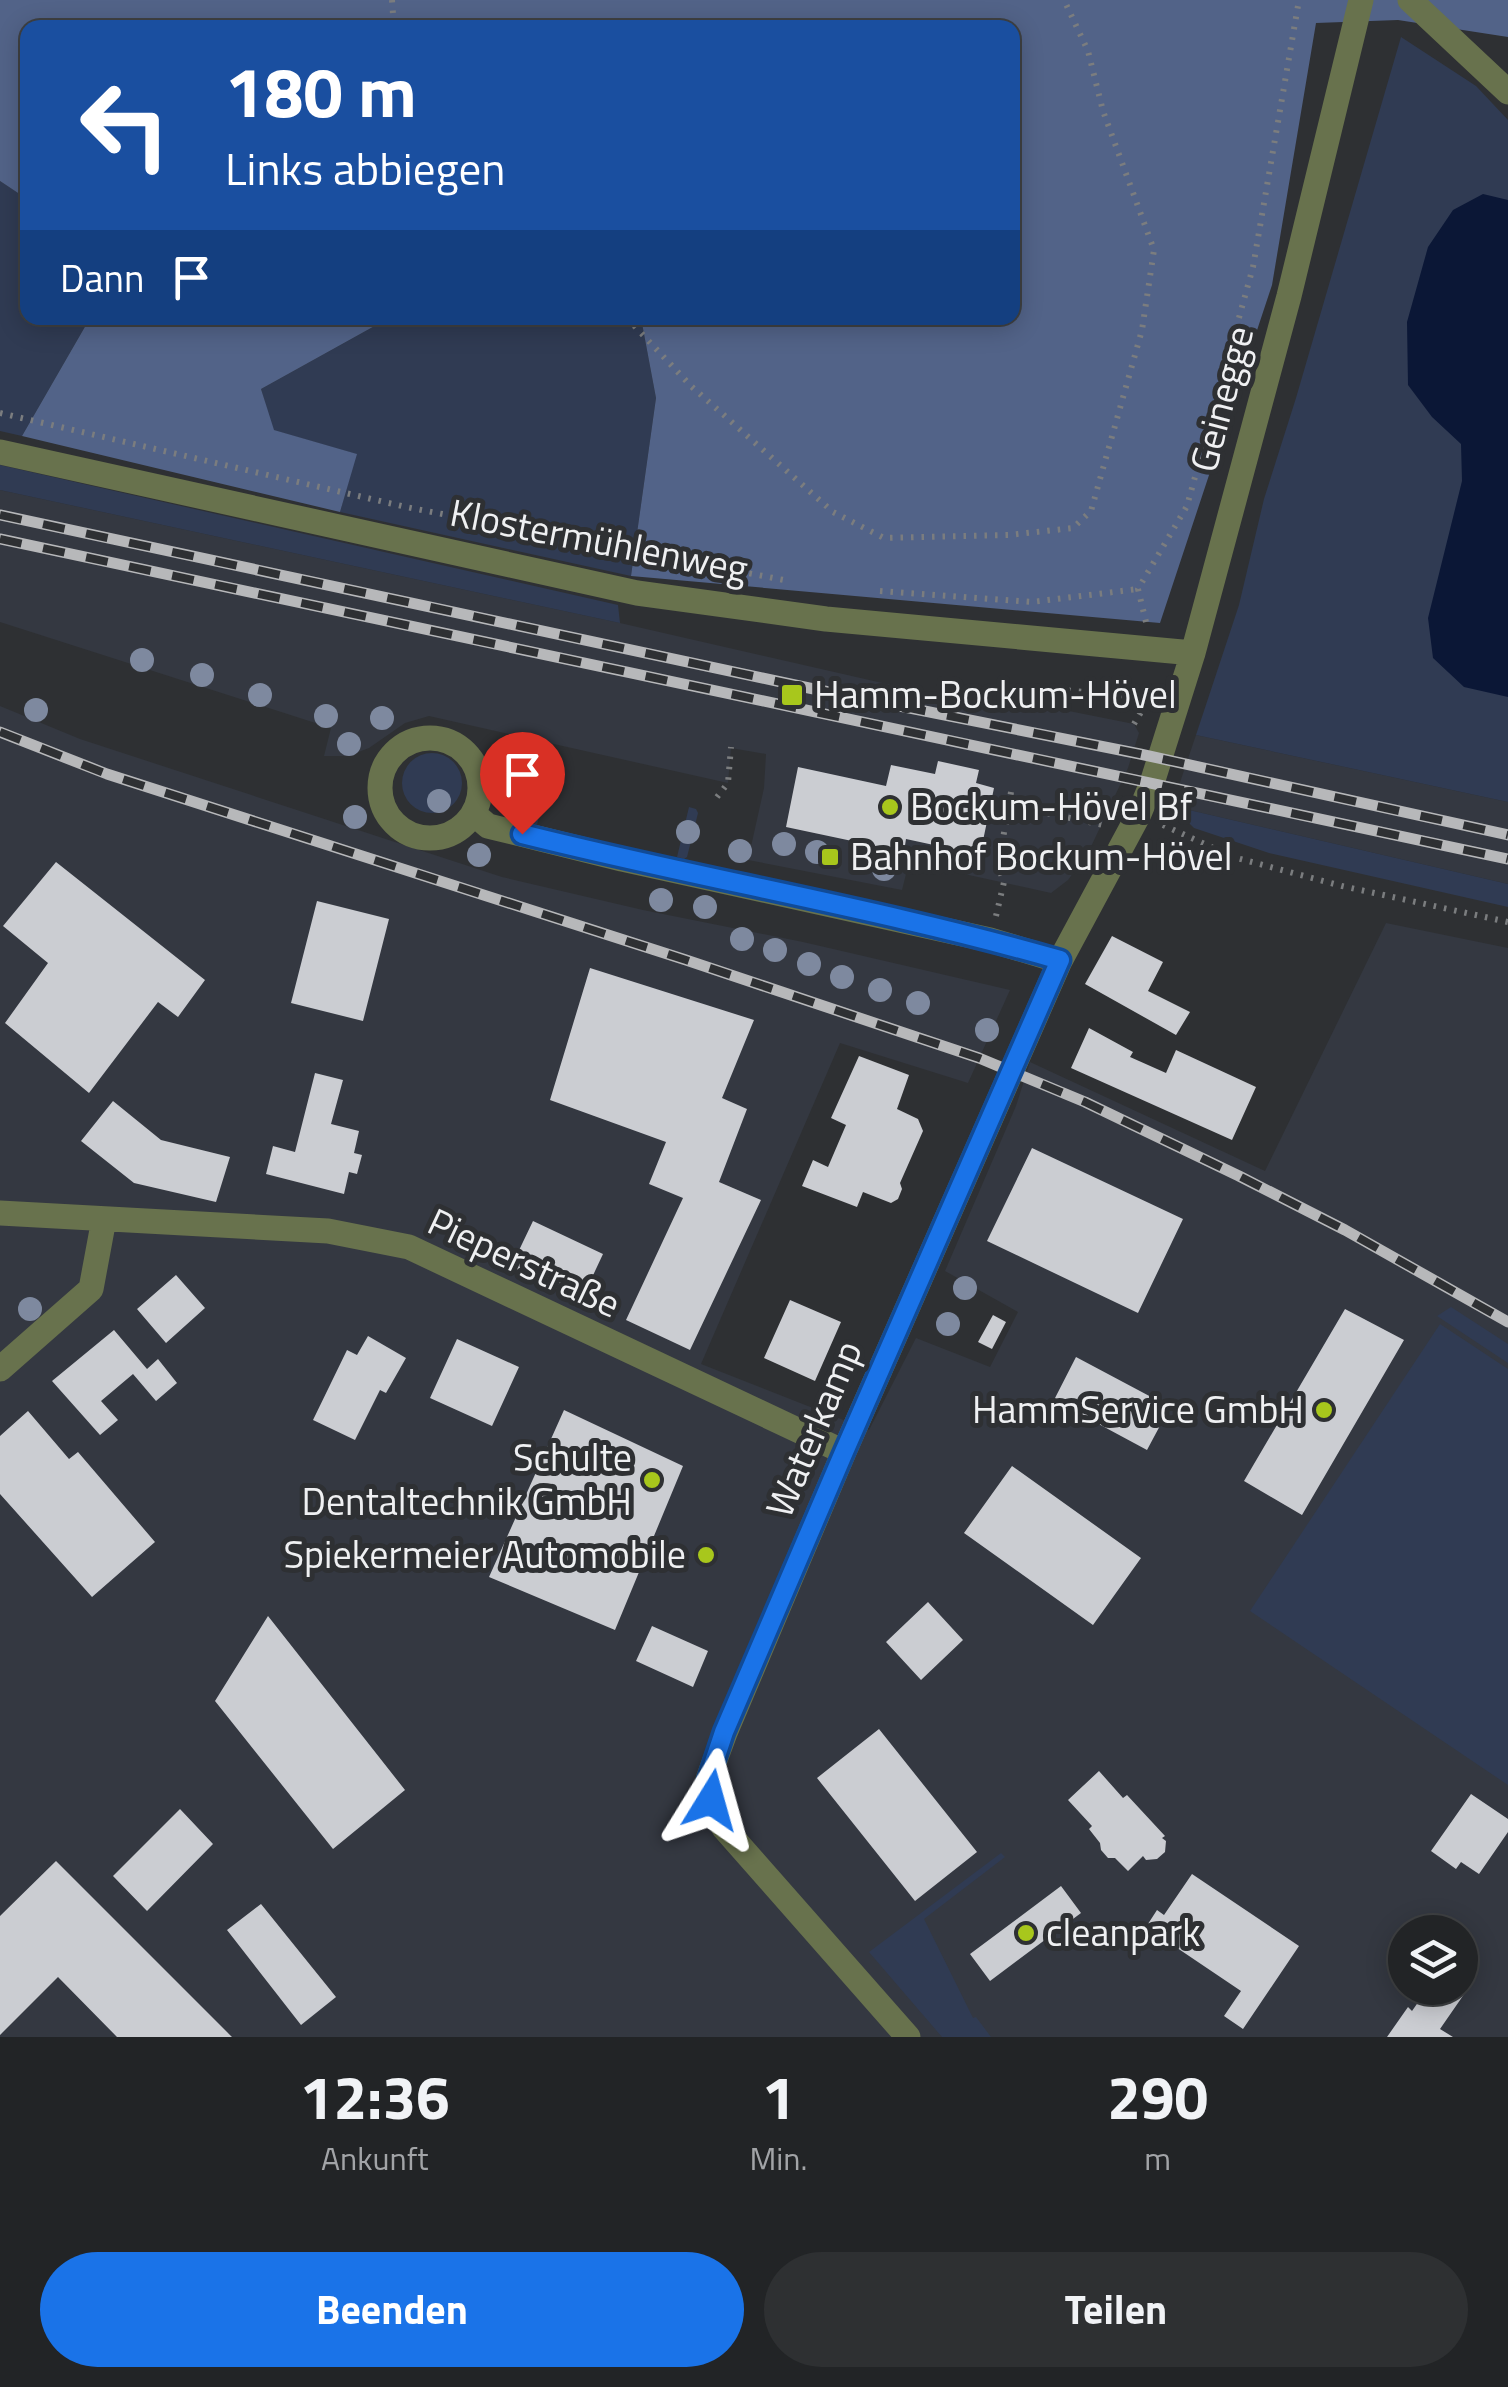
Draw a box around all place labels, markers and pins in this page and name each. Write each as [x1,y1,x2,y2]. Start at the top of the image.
place label: Hamm-Bockum-Hövel [814,665,1177,723]
marker: Hamm-Bockum-Hövel [779,682,805,708]
pin [480,732,565,835]
place label: Bockum-Hövel Bf [910,777,1193,835]
marker: Bockum-Hövel Bf [879,796,901,818]
place label: Bahnhof Bockum-Hövel [850,827,1233,885]
marker: Bahnhof Bockum-Hövel [819,846,841,868]
place label: HammService GmbH [972,1380,1304,1438]
marker: HammService GmbH [1313,1399,1335,1421]
place label: Schulte Dentaltechnik GmbH [301,1428,632,1530]
marker: Schulte Dentaltechnik GmbH [641,1469,663,1491]
place label: Spiekermeier Automobile [284,1525,686,1583]
marker: Spiekermeier Automobile [695,1544,717,1566]
place label: cleanpark [1046,1903,1200,1961]
marker: cleanpark [1015,1922,1037,1944]

